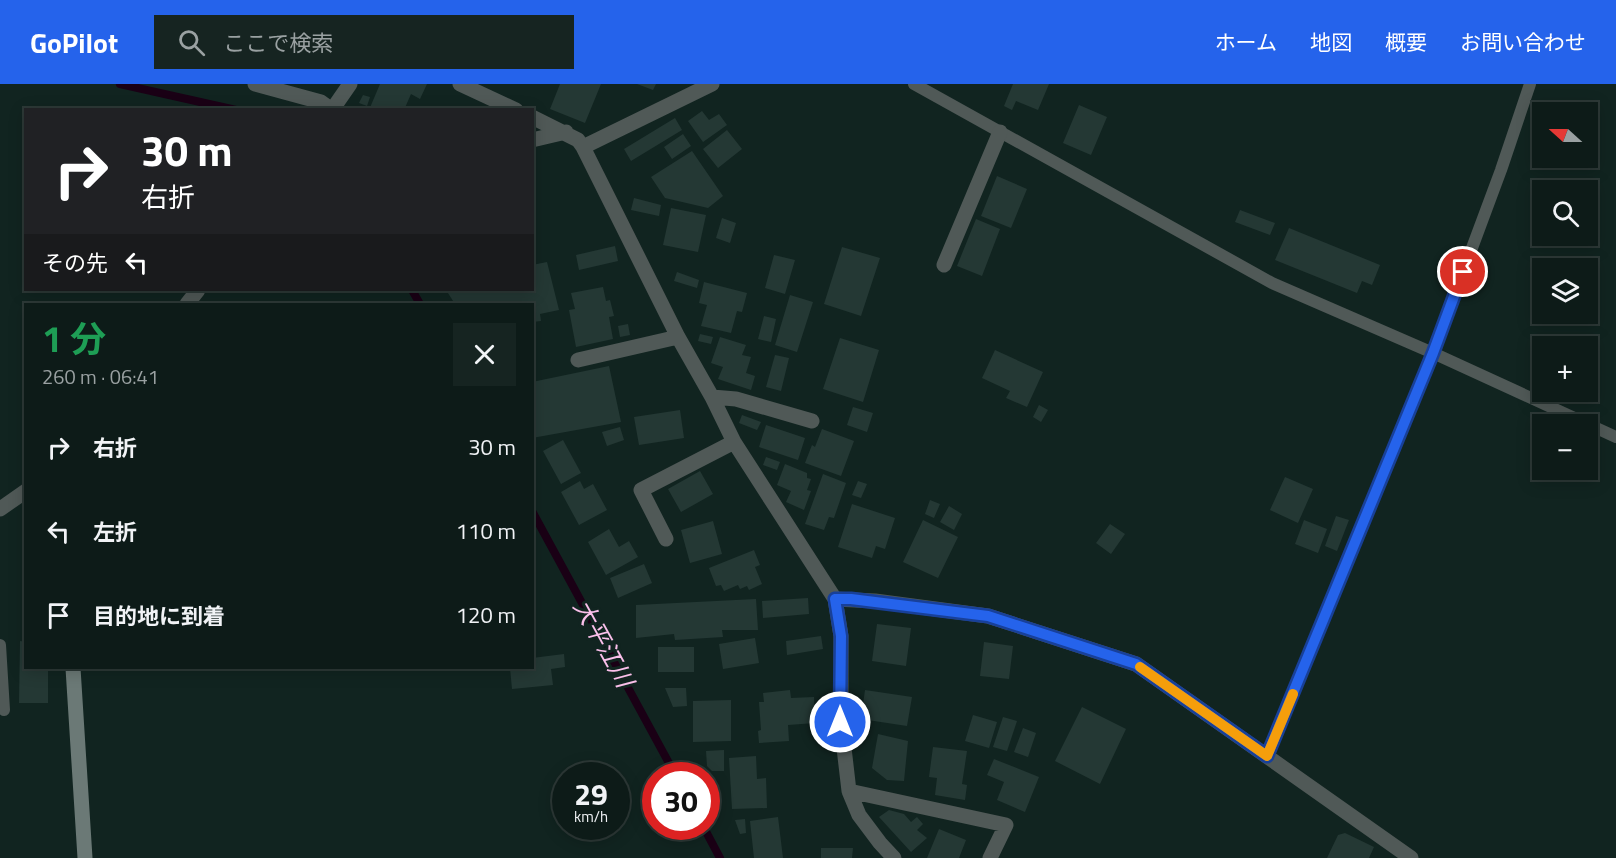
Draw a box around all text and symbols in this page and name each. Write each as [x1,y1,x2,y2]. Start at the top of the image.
search box [154,15,574,69]
text: GoPilot [30,21,118,64]
icon: search [175,26,208,59]
text: ここで検索 [223,26,333,60]
text: ホーム [1215,26,1277,58]
text: 地図 [1310,26,1352,58]
text: 概要 [1385,26,1427,58]
text: お問い合わせ [1460,26,1586,58]
north arrow [1532,102,1598,168]
map controls [1532,102,1598,480]
text: 30 m [141,118,233,182]
icon: right [42,132,120,210]
text: 右折 [141,176,195,217]
button: search [1532,180,1598,246]
text: その先 [42,246,108,280]
icon: left [120,246,153,279]
pin [1437,246,1488,297]
icon: arrive [1446,255,1479,288]
button: layers [1532,258,1598,324]
text: 1 分 [42,311,106,366]
button: close [453,323,516,386]
button: + [1532,336,1598,402]
text: 260 m · 06:41 [42,361,159,392]
button: − [1532,414,1598,480]
text: 30 m [468,430,516,464]
icon: right [42,431,75,464]
text: 右折 [93,431,137,465]
text: 110 m [456,514,516,548]
icon: left [42,515,75,548]
text: 左折 [93,515,137,549]
water label: 大平江川 [565,592,644,696]
text: 120 m [456,598,516,632]
icon: arrive [42,599,75,632]
text: 目的地に到着 [93,599,225,633]
position arrow [808,690,872,754]
speed limit sign: 30 [642,762,720,840]
text: 29 [574,771,608,817]
text: km/h [574,805,608,828]

